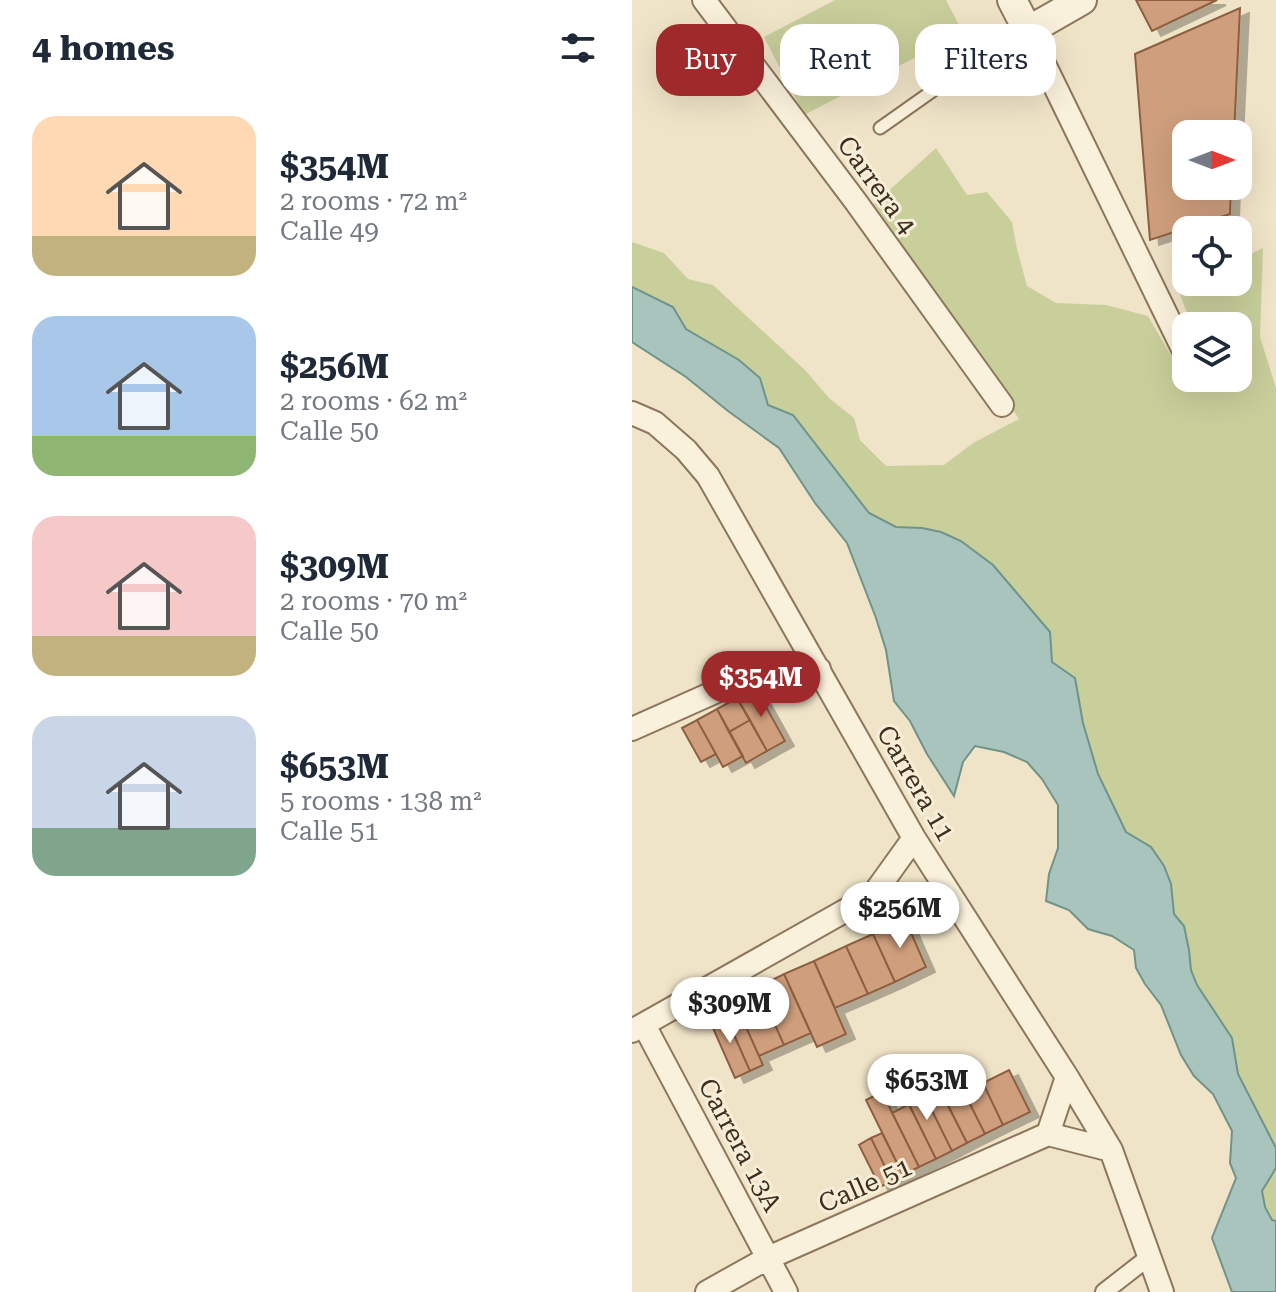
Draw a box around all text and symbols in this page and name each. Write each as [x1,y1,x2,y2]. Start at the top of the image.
chip: Buy [656,24,764,96]
chip: Rent [780,24,899,96]
chip: Filters [915,24,1056,96]
icon: filters [556,26,600,70]
text: 4 homes [32,28,175,68]
north arrow [1172,120,1252,200]
map controls [1172,120,1252,392]
street label: Carrera 4 [831,130,923,240]
text: $354M [280,146,389,186]
icon: home [96,148,192,244]
text: 2 rooms · 72 m² [280,186,467,216]
text: Calle 49 [280,216,379,246]
button: locate [1172,216,1252,296]
button: layers [1172,312,1252,392]
text: $256M [280,346,389,386]
icon: home [96,348,192,444]
text: 2 rooms · 62 m² [280,386,467,416]
text: Calle 50 [280,416,379,446]
text: $309M [280,546,389,586]
icon: home [96,548,192,644]
text: 2 rooms · 70 m² [280,586,467,616]
text: Calle 50 [280,616,379,646]
pin: $354M [705,651,817,719]
text: $354M [719,662,803,692]
street label: Carrera 11 [871,720,961,846]
text: $653M [280,746,389,786]
icon: home [96,748,192,844]
text: 5 rooms · 138 m² [280,786,482,816]
text: Calle 51 [280,816,379,846]
pin: $256M [844,882,956,950]
text: $256M [858,893,942,923]
pin: $309M [674,977,786,1045]
text: $309M [688,988,772,1018]
pin: $653M [871,1054,983,1122]
text: $653M [885,1065,969,1095]
street label: Carrera 13A [692,1073,788,1217]
street label: Calle 51 [814,1151,916,1219]

